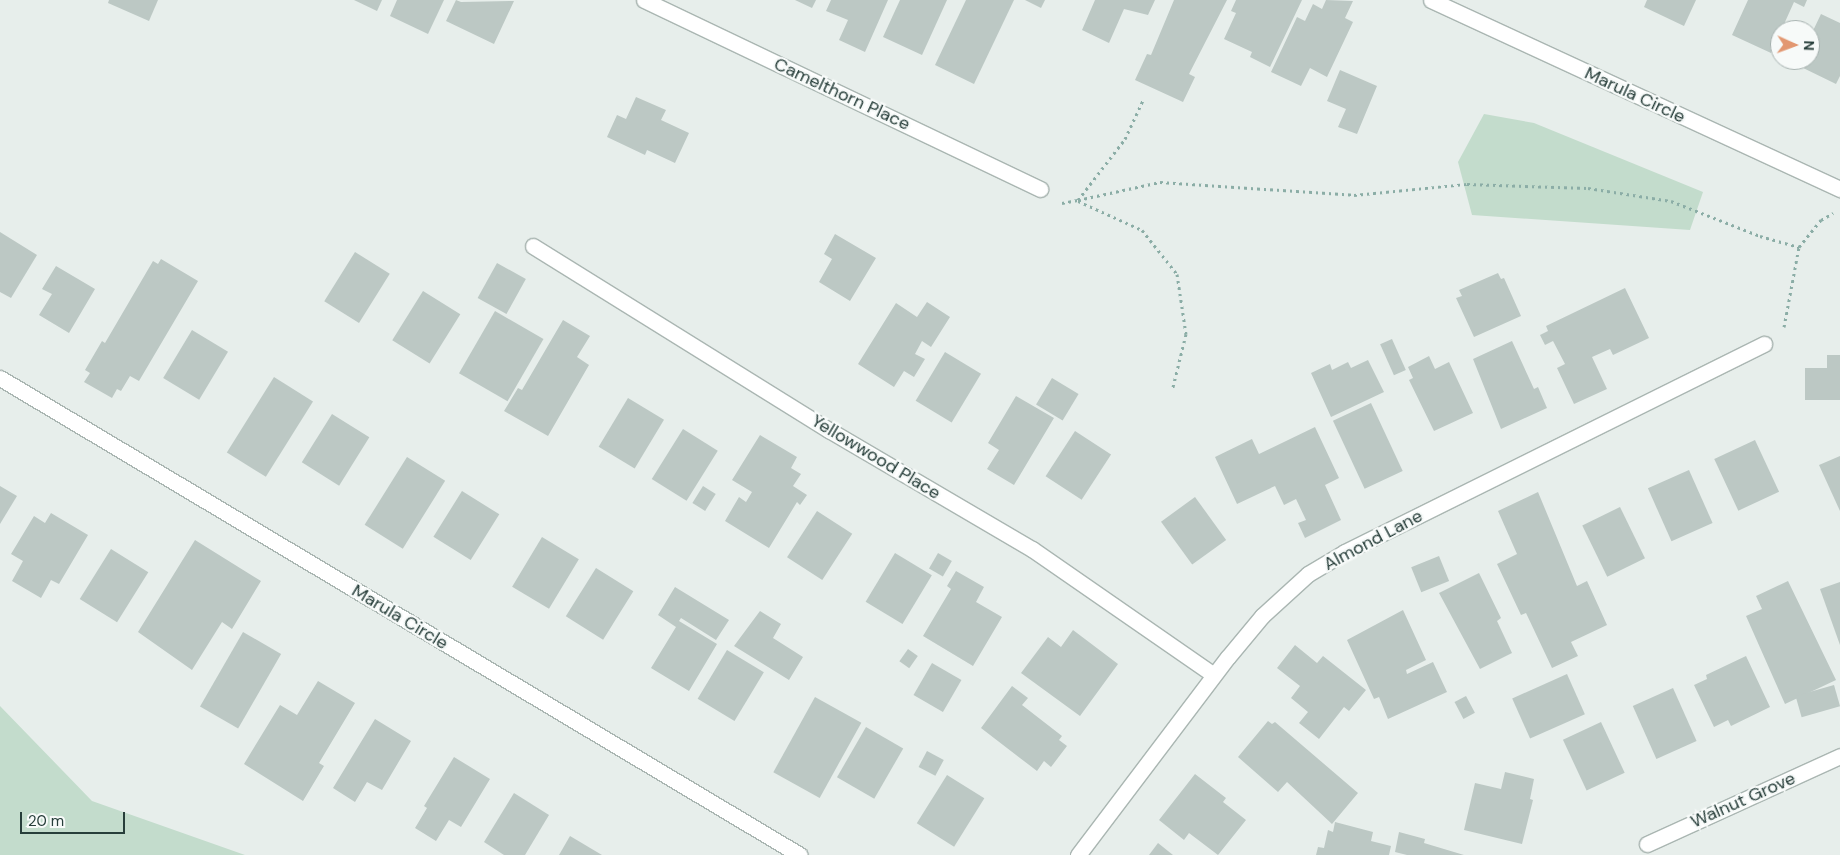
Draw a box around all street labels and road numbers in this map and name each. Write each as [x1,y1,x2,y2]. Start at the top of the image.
street label: Camelthorn Place [771,53,913,135]
street label: Marula Circle [1581,62,1689,128]
street label: Yellowwood Place [808,410,944,504]
street label: Almond Lane [1320,505,1426,575]
street label: Marula Circle [348,580,452,654]
street label: Walnut Grove [1687,767,1799,833]

